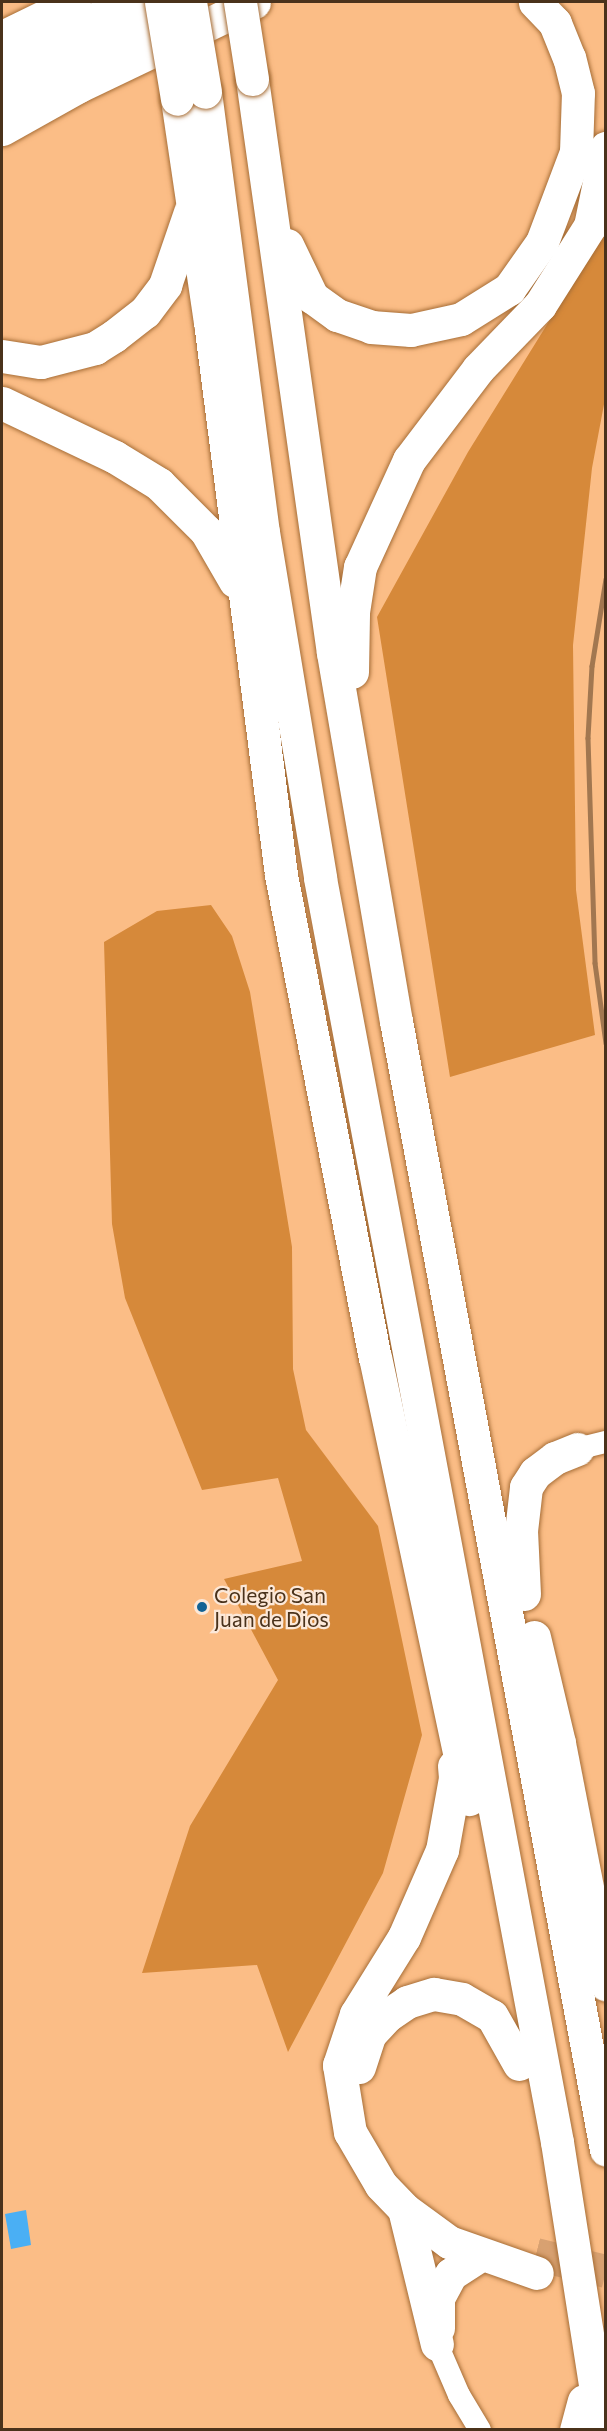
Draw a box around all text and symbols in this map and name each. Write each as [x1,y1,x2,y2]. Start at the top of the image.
place label: Colegio San Juan de Dios [214,1582,329,1632]
marker: Colegio San Juan de Dios [195,1600,209,1614]

